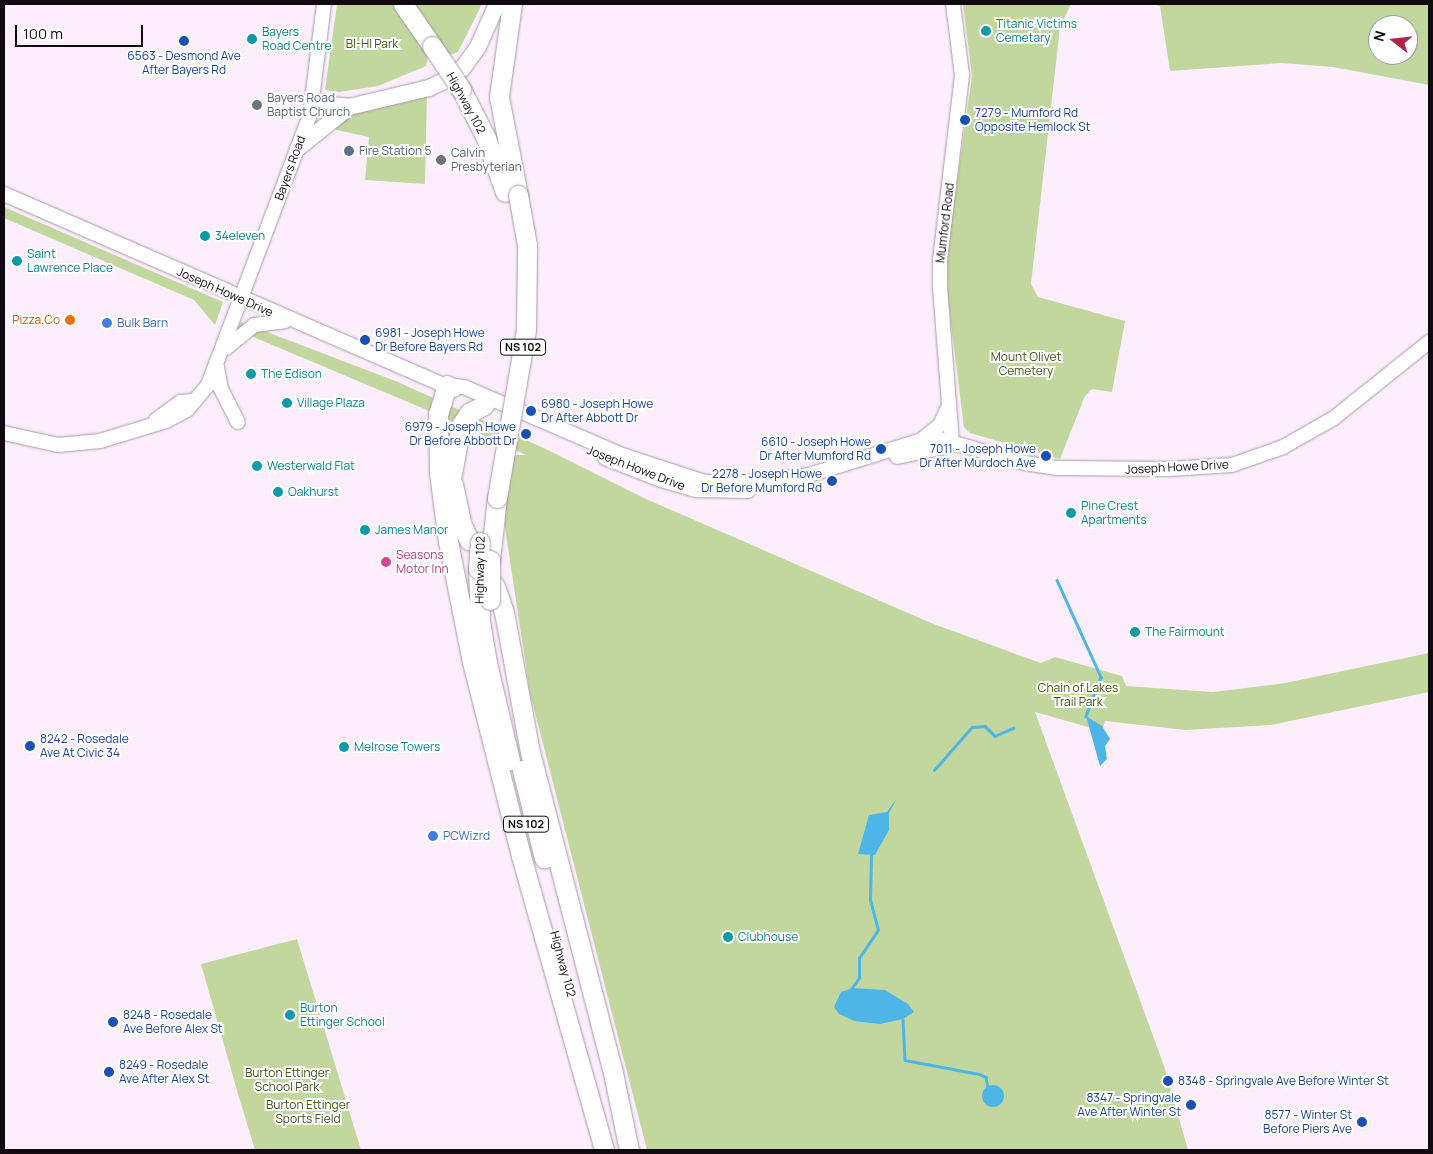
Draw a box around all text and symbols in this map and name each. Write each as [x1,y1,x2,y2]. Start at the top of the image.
scale bar [18,15,145,47]
north arrow [1368,15,1418,65]
place label: Titanic Victims Cemetary [996,17,1077,45]
text: 100 m [23,23,63,44]
place label: Bayers Road Centre [262,25,331,53]
marker: Titanic Victims Cemetary [980,25,992,37]
text: N [1369,29,1390,43]
marker: Bayers Road Centre [246,33,258,45]
marker: 6563 - Desmond Ave After Bayers Rd [178,35,190,47]
park label: BI-HI Park [346,37,398,51]
place label: 6563 - Desmond Ave After Bayers Rd [127,49,241,77]
street label: Highway 102 [443,70,489,136]
place label: Bayers Road Baptist Church [267,91,350,119]
marker: Bayers Road Baptist Church [251,99,263,111]
place label: 7279 - Mumford Rd Opposite Hemlock St [975,106,1090,134]
marker: 7279 - Mumford Rd Opposite Hemlock St [959,114,971,126]
street label: Bayers Road [272,134,308,202]
place label: Fire Station 5 [359,144,431,158]
marker: Fire Station 5 [343,145,355,157]
place label: Calvin Presbyterian [451,146,522,174]
marker: Calvin Presbyterian [435,154,447,166]
street label: Mumford Road [933,182,957,264]
place label: 34eleven [215,229,265,243]
marker: 34eleven [199,230,211,242]
place label: Saint Lawrence Place [27,247,113,275]
marker: Saint Lawrence Place [11,255,23,267]
street label: Joseph Howe Drive [175,264,275,320]
place label: Pizza.Co [12,313,60,327]
marker: Pizza.Co [64,314,76,326]
place label: Bulk Barn [117,316,168,330]
marker: Bulk Barn [101,317,113,329]
place label: 6981 - Joseph Howe Dr Before Bayers Rd [375,326,485,354]
marker: 6981 - Joseph Howe Dr Before Bayers Rd [359,334,371,346]
road number: NS 102 [499,338,547,356]
park label: Mount Olivet Cemetery [991,350,1061,378]
place label: The Edison [261,367,322,381]
marker: The Edison [245,368,257,380]
place label: Village Plaza [297,396,365,410]
marker: Village Plaza [281,397,293,409]
place label: 6980 - Joseph Howe Dr After Abbott Dr [541,397,653,425]
marker: 6980 - Joseph Howe Dr After Abbott Dr [525,405,537,417]
place label: 6979 - Joseph Howe Dr Before Abbott Dr [405,420,516,448]
marker: 6979 - Joseph Howe Dr Before Abbott Dr [520,428,532,440]
place label: 6610 - Joseph Howe Dr After Mumford Rd [759,435,871,463]
place label: 7011 - Joseph Howe Dr After Murdoch Ave [920,442,1036,470]
street label: Joseph Howe Drive [585,443,687,493]
marker: 6610 - Joseph Howe Dr After Mumford Rd [875,443,887,455]
marker: 7011 - Joseph Howe Dr After Murdoch Ave [1040,450,1052,462]
street label: Joseph Howe Drive [1125,457,1229,477]
place label: Westerwald Flat [267,459,355,473]
marker: Westerwald Flat [251,460,263,472]
place label: 2278 - Joseph Howe Dr Before Mumford Rd [701,467,822,495]
marker: 2278 - Joseph Howe Dr Before Mumford Rd [826,475,838,487]
place label: Oakhurst [288,485,339,499]
marker: Oakhurst [272,486,284,498]
place label: Pine Crest Apartments [1081,499,1147,527]
marker: Pine Crest Apartments [1065,507,1077,519]
place label: James Manor [375,523,448,537]
marker: James Manor [359,524,371,536]
street label: Highway 102 [472,536,488,604]
place label: Seasons Motor Inn [396,548,449,576]
marker: Seasons Motor Inn [380,556,392,568]
place label: The Fairmount [1145,625,1225,639]
marker: The Fairmount [1129,626,1141,638]
park label: Chain of Lakes Trail Park [1038,681,1118,709]
place label: 8242 - Rosedale Ave At Civic 34 [40,732,129,760]
marker: 8242 - Rosedale Ave At Civic 34 [24,740,36,752]
place label: Melrose Towers [354,740,440,754]
marker: Melrose Towers [338,741,350,753]
road number: NS 102 [502,816,550,832]
place label: PCWizrd [443,829,490,843]
marker: PCWizrd [427,830,439,842]
street label: Highway 102 [547,929,579,999]
place label: Clubhouse [738,930,798,944]
marker: Clubhouse [722,931,734,943]
place label: Burton Ettinger School [300,1001,385,1029]
place label: 8248 - Rosedale Ave Before Alex St [123,1008,223,1036]
marker: Burton Ettinger School [284,1009,296,1021]
marker: 8248 - Rosedale Ave Before Alex St [107,1016,119,1028]
place label: 8249 - Rosedale Ave After Alex St [119,1058,209,1086]
marker: 8249 - Rosedale Ave After Alex St [103,1066,115,1078]
park label: Burton Ettinger School Park [245,1066,329,1094]
place label: 8348 - Springvale Ave Before Winter St [1178,1074,1389,1088]
marker: 8348 - Springvale Ave Before Winter St [1162,1075,1174,1087]
place label: 8347 - Springvale Ave After Winter St [1077,1091,1181,1119]
park label: Burton Ettinger Sports Field [266,1098,350,1126]
marker: 8347 - Springvale Ave After Winter St [1185,1099,1197,1111]
place label: 8577 - Winter St Before Piers Ave [1263,1108,1352,1136]
marker: 8577 - Winter St Before Piers Ave [1356,1116,1368,1128]

